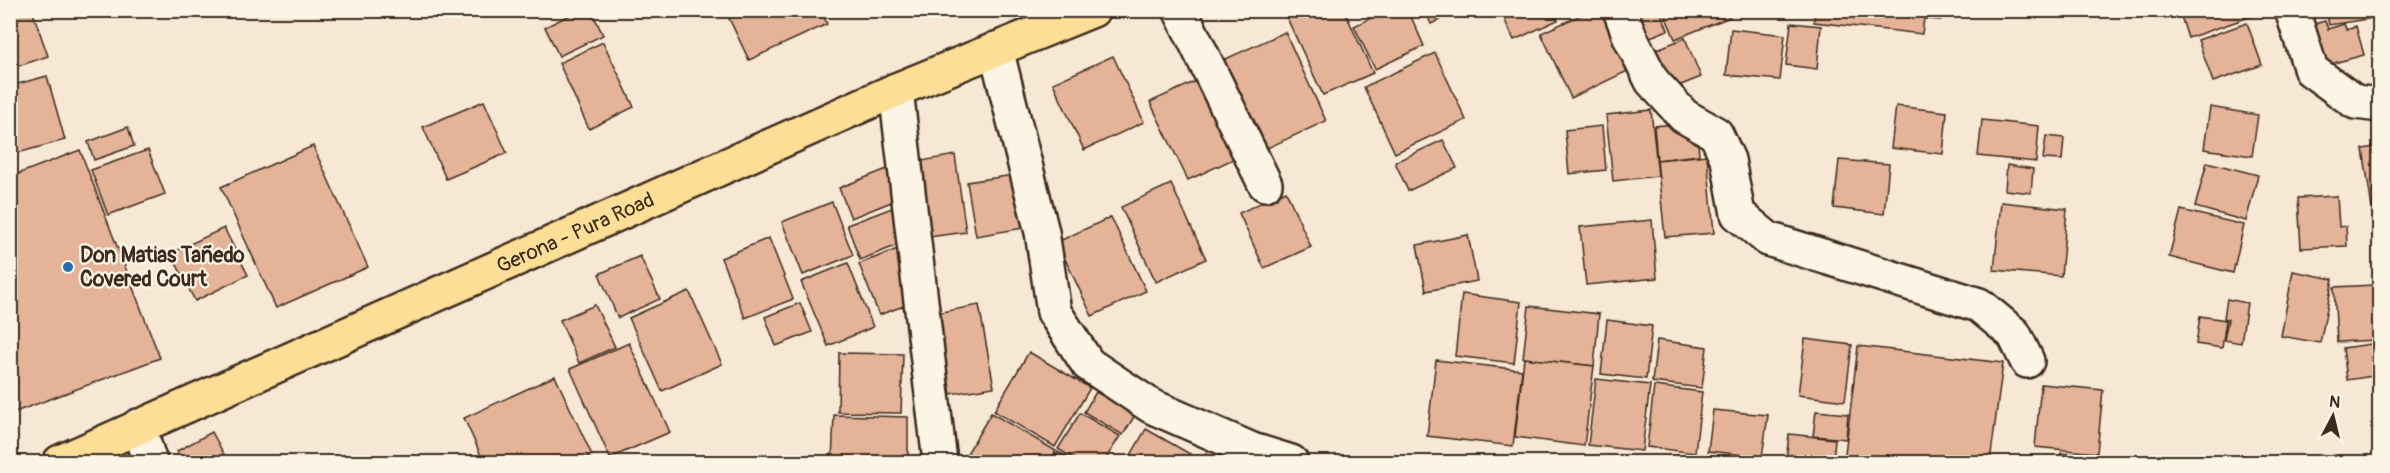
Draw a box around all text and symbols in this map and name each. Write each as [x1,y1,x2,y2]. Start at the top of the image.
street label: Gerona - Pura Road [492,186,659,280]
place label: Don Matias Tañedo Covered Court [80,242,245,293]
marker: Don Matias Tañedo Covered Court [61,260,75,274]
north arrow [2303,386,2363,446]
text: N [2328,392,2341,413]

